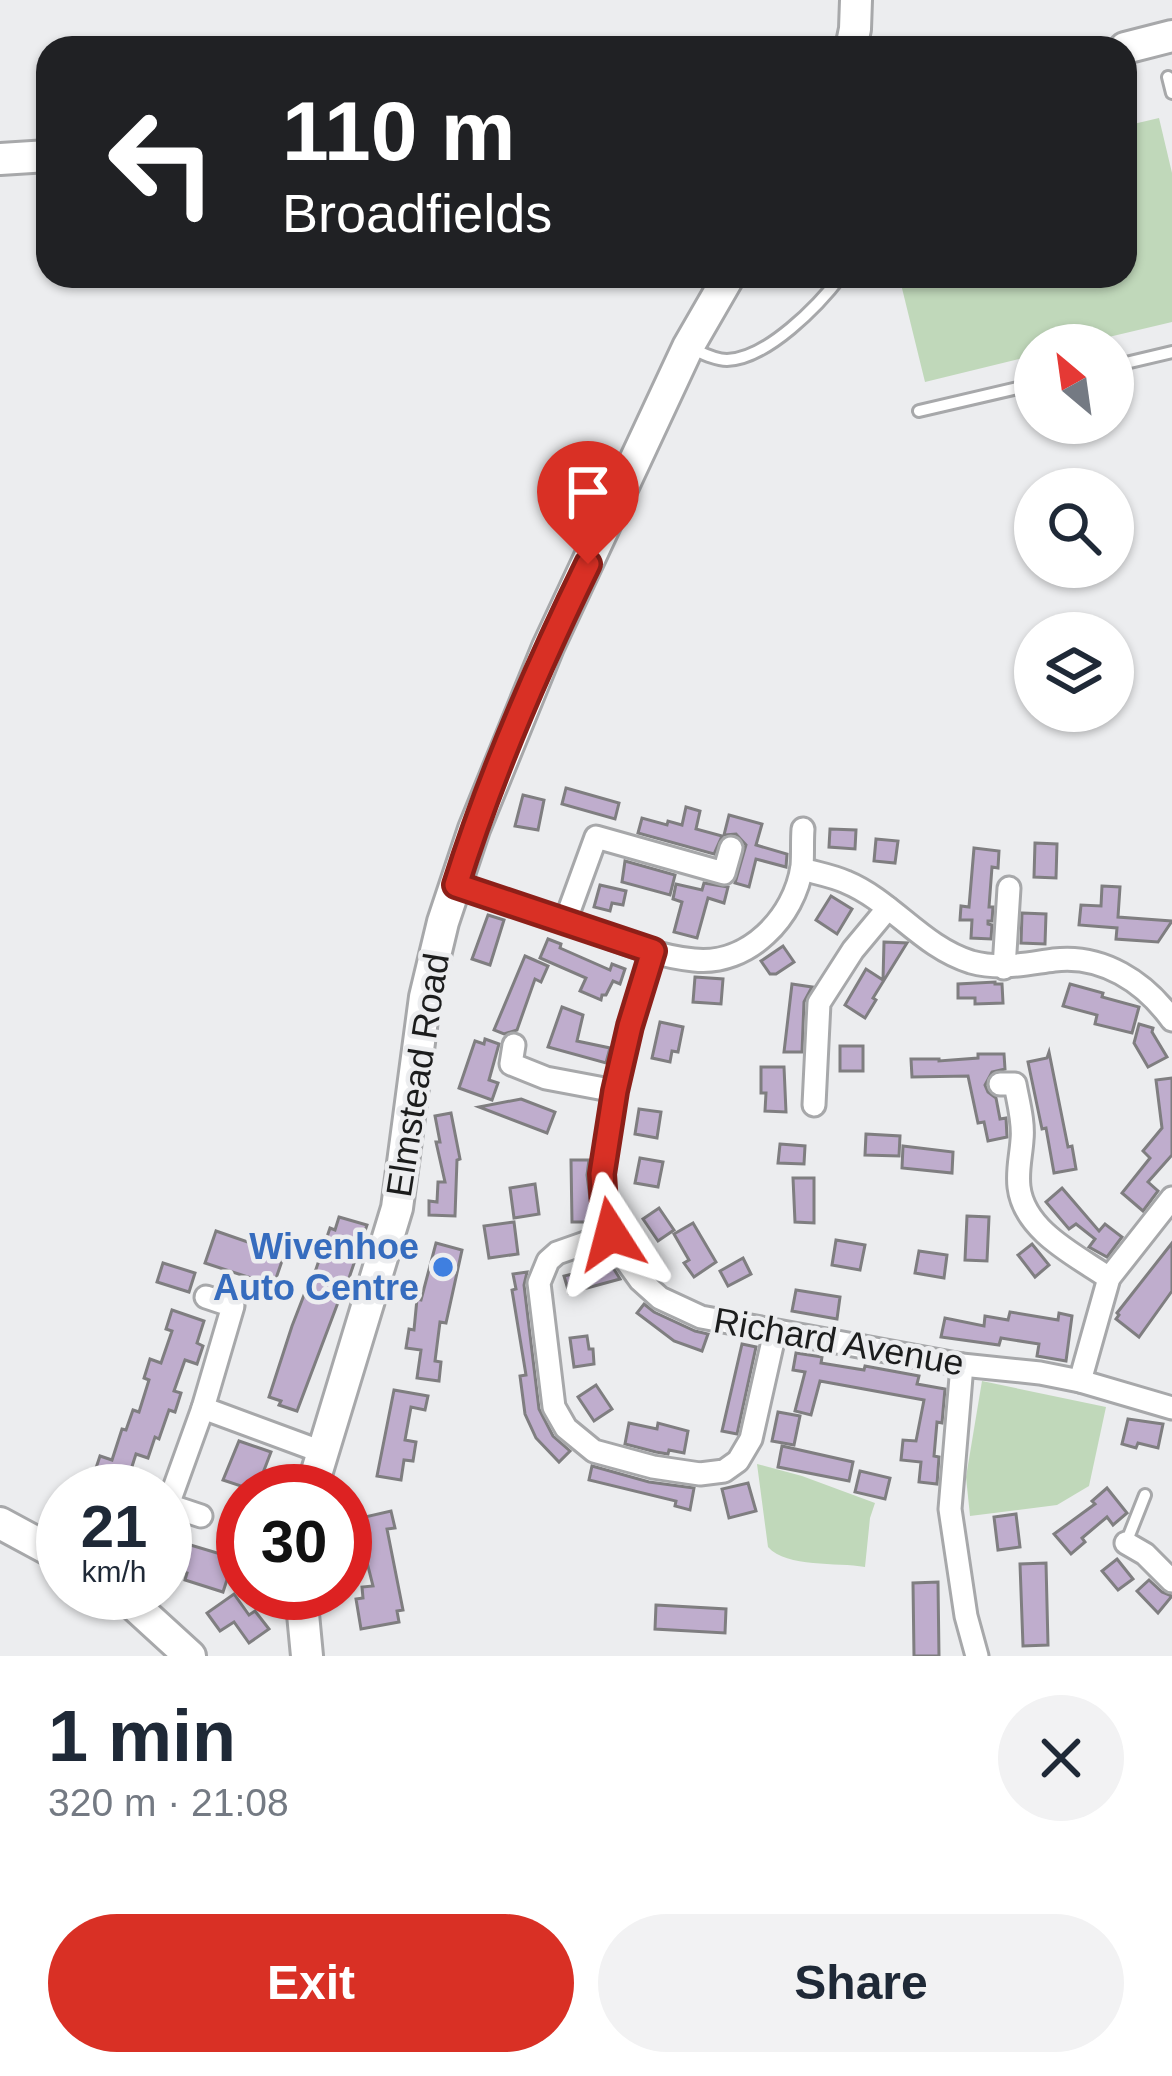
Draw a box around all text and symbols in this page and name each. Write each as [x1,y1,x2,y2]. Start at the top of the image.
icon: left [84,84,240,240]
text: 110 m [282,84,516,178]
text: Broadfields [282,183,552,243]
north arrow [1014,324,1134,444]
map controls [1014,324,1134,732]
pin [537,441,639,564]
icon: arrive [555,459,621,525]
button: search [1014,468,1134,588]
button: layers [1014,612,1134,732]
street label: Elmstead Road [378,950,457,1200]
position arrow [548,1171,674,1297]
place label: Wivenhoe Auto Centre [213,1226,419,1308]
marker: Wivenhoe Auto Centre [430,1254,456,1280]
street label: Richard Avenue [711,1299,967,1384]
speed limit sign: 30 [216,1464,372,1620]
text: 21 [81,1493,147,1560]
text: km/h [81,1555,147,1588]
button: close [998,1695,1124,1821]
text: 1 min [48,1696,236,1776]
text: 320 m · 21:08 [48,1781,289,1824]
button: Exit [48,1914,574,2052]
button: Share [598,1914,1124,2052]

